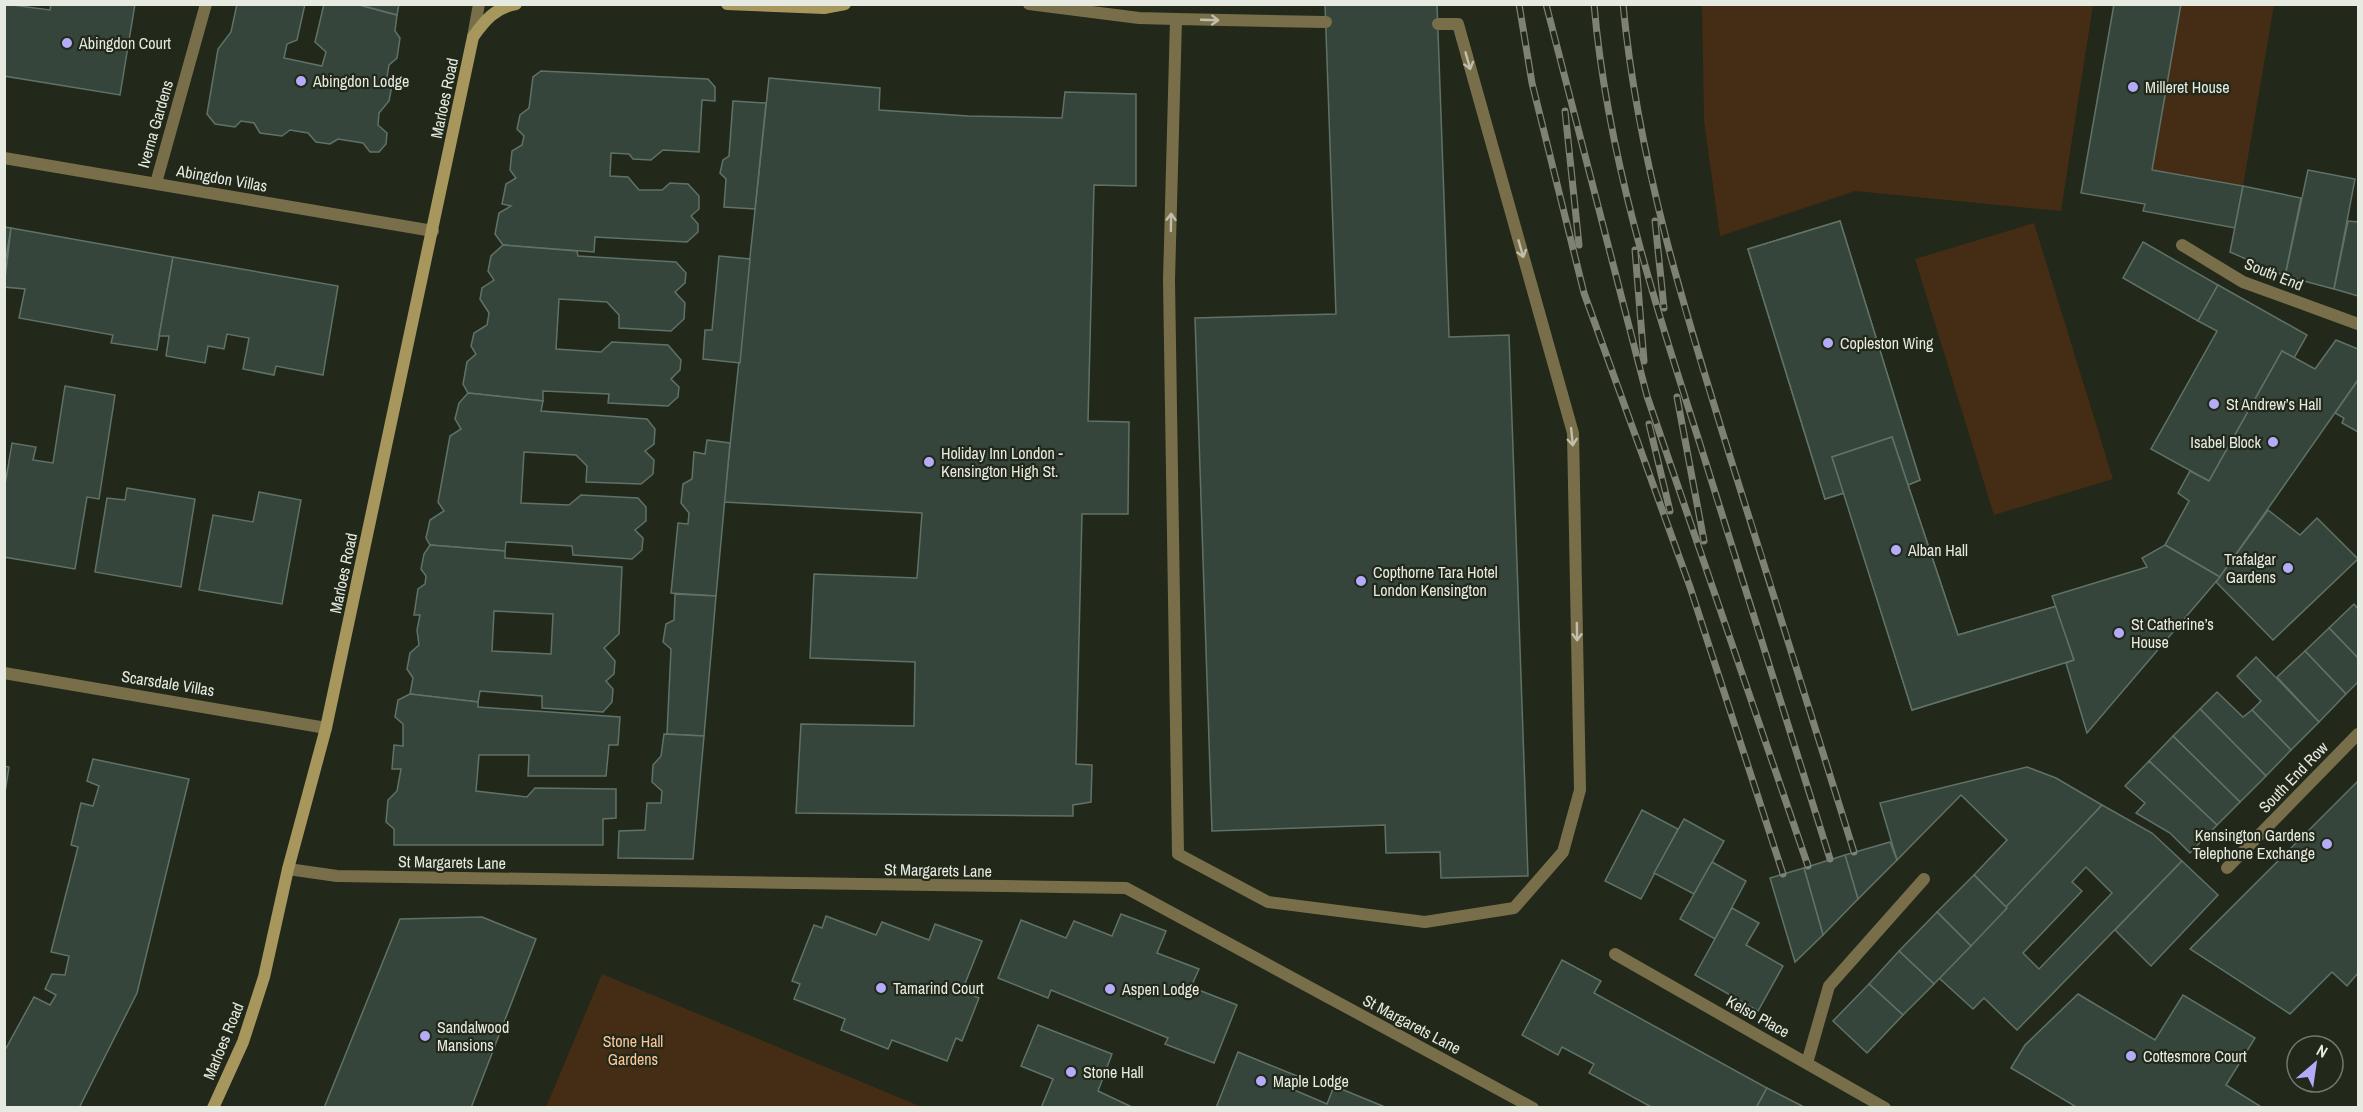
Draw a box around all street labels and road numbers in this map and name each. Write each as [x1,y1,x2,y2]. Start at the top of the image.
street label: Marloes Road [425,56,463,140]
street label: Iverna Gardens [132,78,178,170]
street label: Abingdon Villas [174,159,269,197]
street label: South End [2241,252,2307,296]
street label: Marloes Road [324,531,362,615]
street label: Scarsdale Villas [120,665,216,701]
street label: South End Row [2253,736,2333,817]
street label: St Margarets Lane [398,850,506,874]
street label: St Margarets Lane [884,858,992,882]
street label: St Margarets Lane [1359,989,1465,1059]
street label: Kelso Place [1722,990,1794,1042]
street label: Marloes Road [198,999,248,1083]

